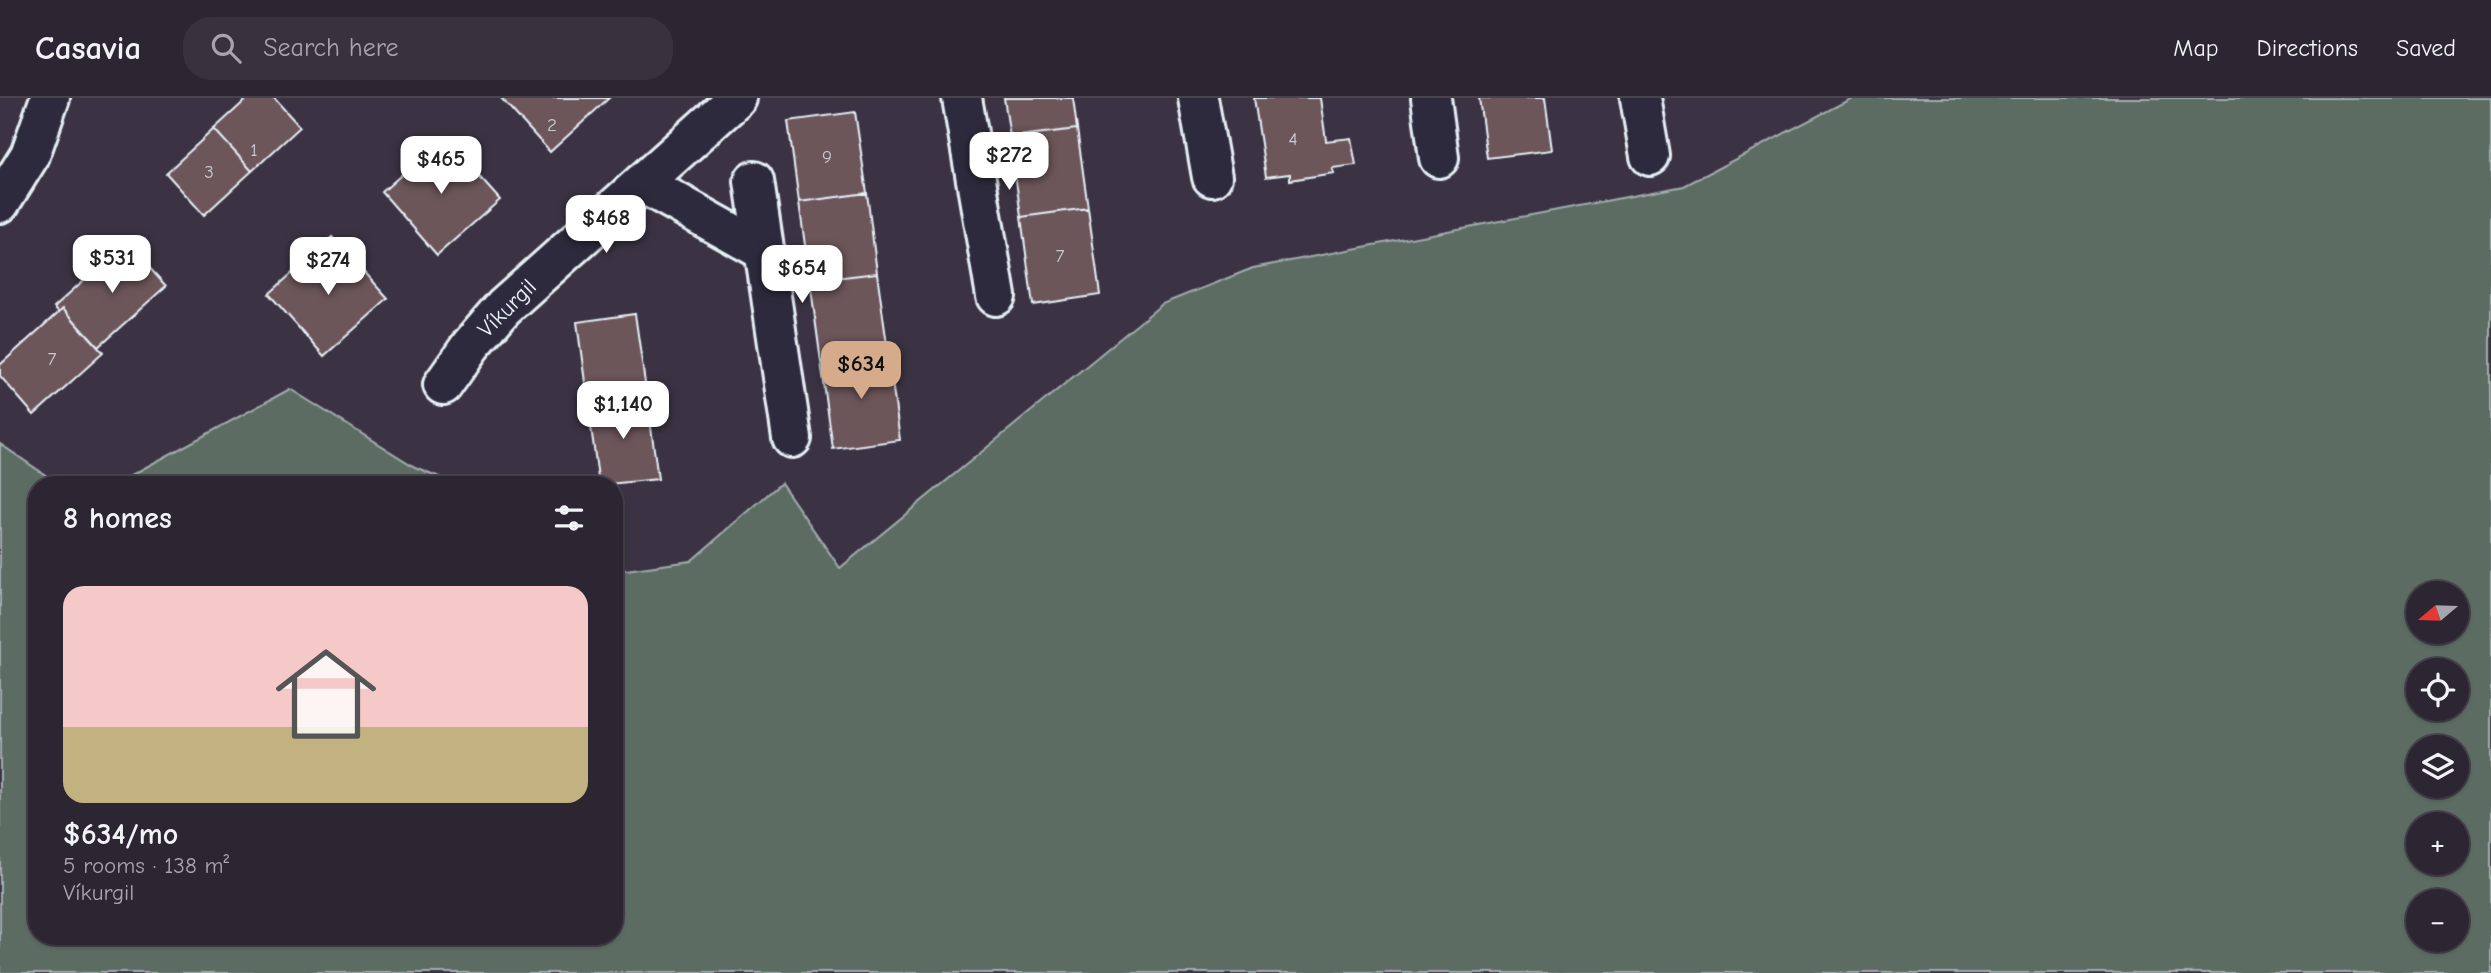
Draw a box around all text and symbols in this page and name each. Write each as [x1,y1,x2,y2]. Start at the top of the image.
search box [183,17,673,80]
text: Casavia [35,29,141,67]
icon: search [207,29,245,67]
text: Search here [263,33,399,63]
text: Map [2173,34,2219,62]
text: Directions [2257,34,2358,62]
text: Saved [2396,34,2456,62]
house number: 2 [547,114,557,136]
house number: 4 [1288,128,1298,150]
pin: $272 [968,132,1050,192]
pin: $465 [400,136,482,196]
house number: 1 [250,139,258,161]
text: $272 [986,141,1032,168]
text: $465 [417,145,465,172]
house number: 9 [822,146,832,168]
house number: 3 [204,161,214,183]
pin: $468 [565,195,647,255]
text: $468 [582,204,630,231]
pin: $531 [71,236,153,295]
pin: $274 [287,238,369,297]
text: $531 [89,244,135,271]
house number: 7 [1056,245,1065,267]
text: $274 [306,246,350,273]
pin: $654 [761,246,843,305]
text: $654 [778,254,826,281]
street label: Víkurgil [472,273,542,343]
pin: $634 [820,342,902,401]
house number: 7 [48,348,57,370]
text: $634 [837,350,885,377]
pin: $1,140 [566,382,680,441]
text: $1,140 [593,390,653,417]
icon: filters [550,499,588,537]
text: 8 homes [63,501,172,536]
north arrow [2406,581,2469,644]
map controls [2406,581,2469,952]
icon: home [263,631,389,757]
button: locate [2406,658,2469,721]
button: layers [2406,735,2469,798]
button: + [2406,812,2469,875]
text: $634/mo [63,817,178,852]
text: 5 rooms · 138 m² [63,852,229,879]
text: Víkurgil [63,879,134,906]
button: − [2406,889,2469,952]

